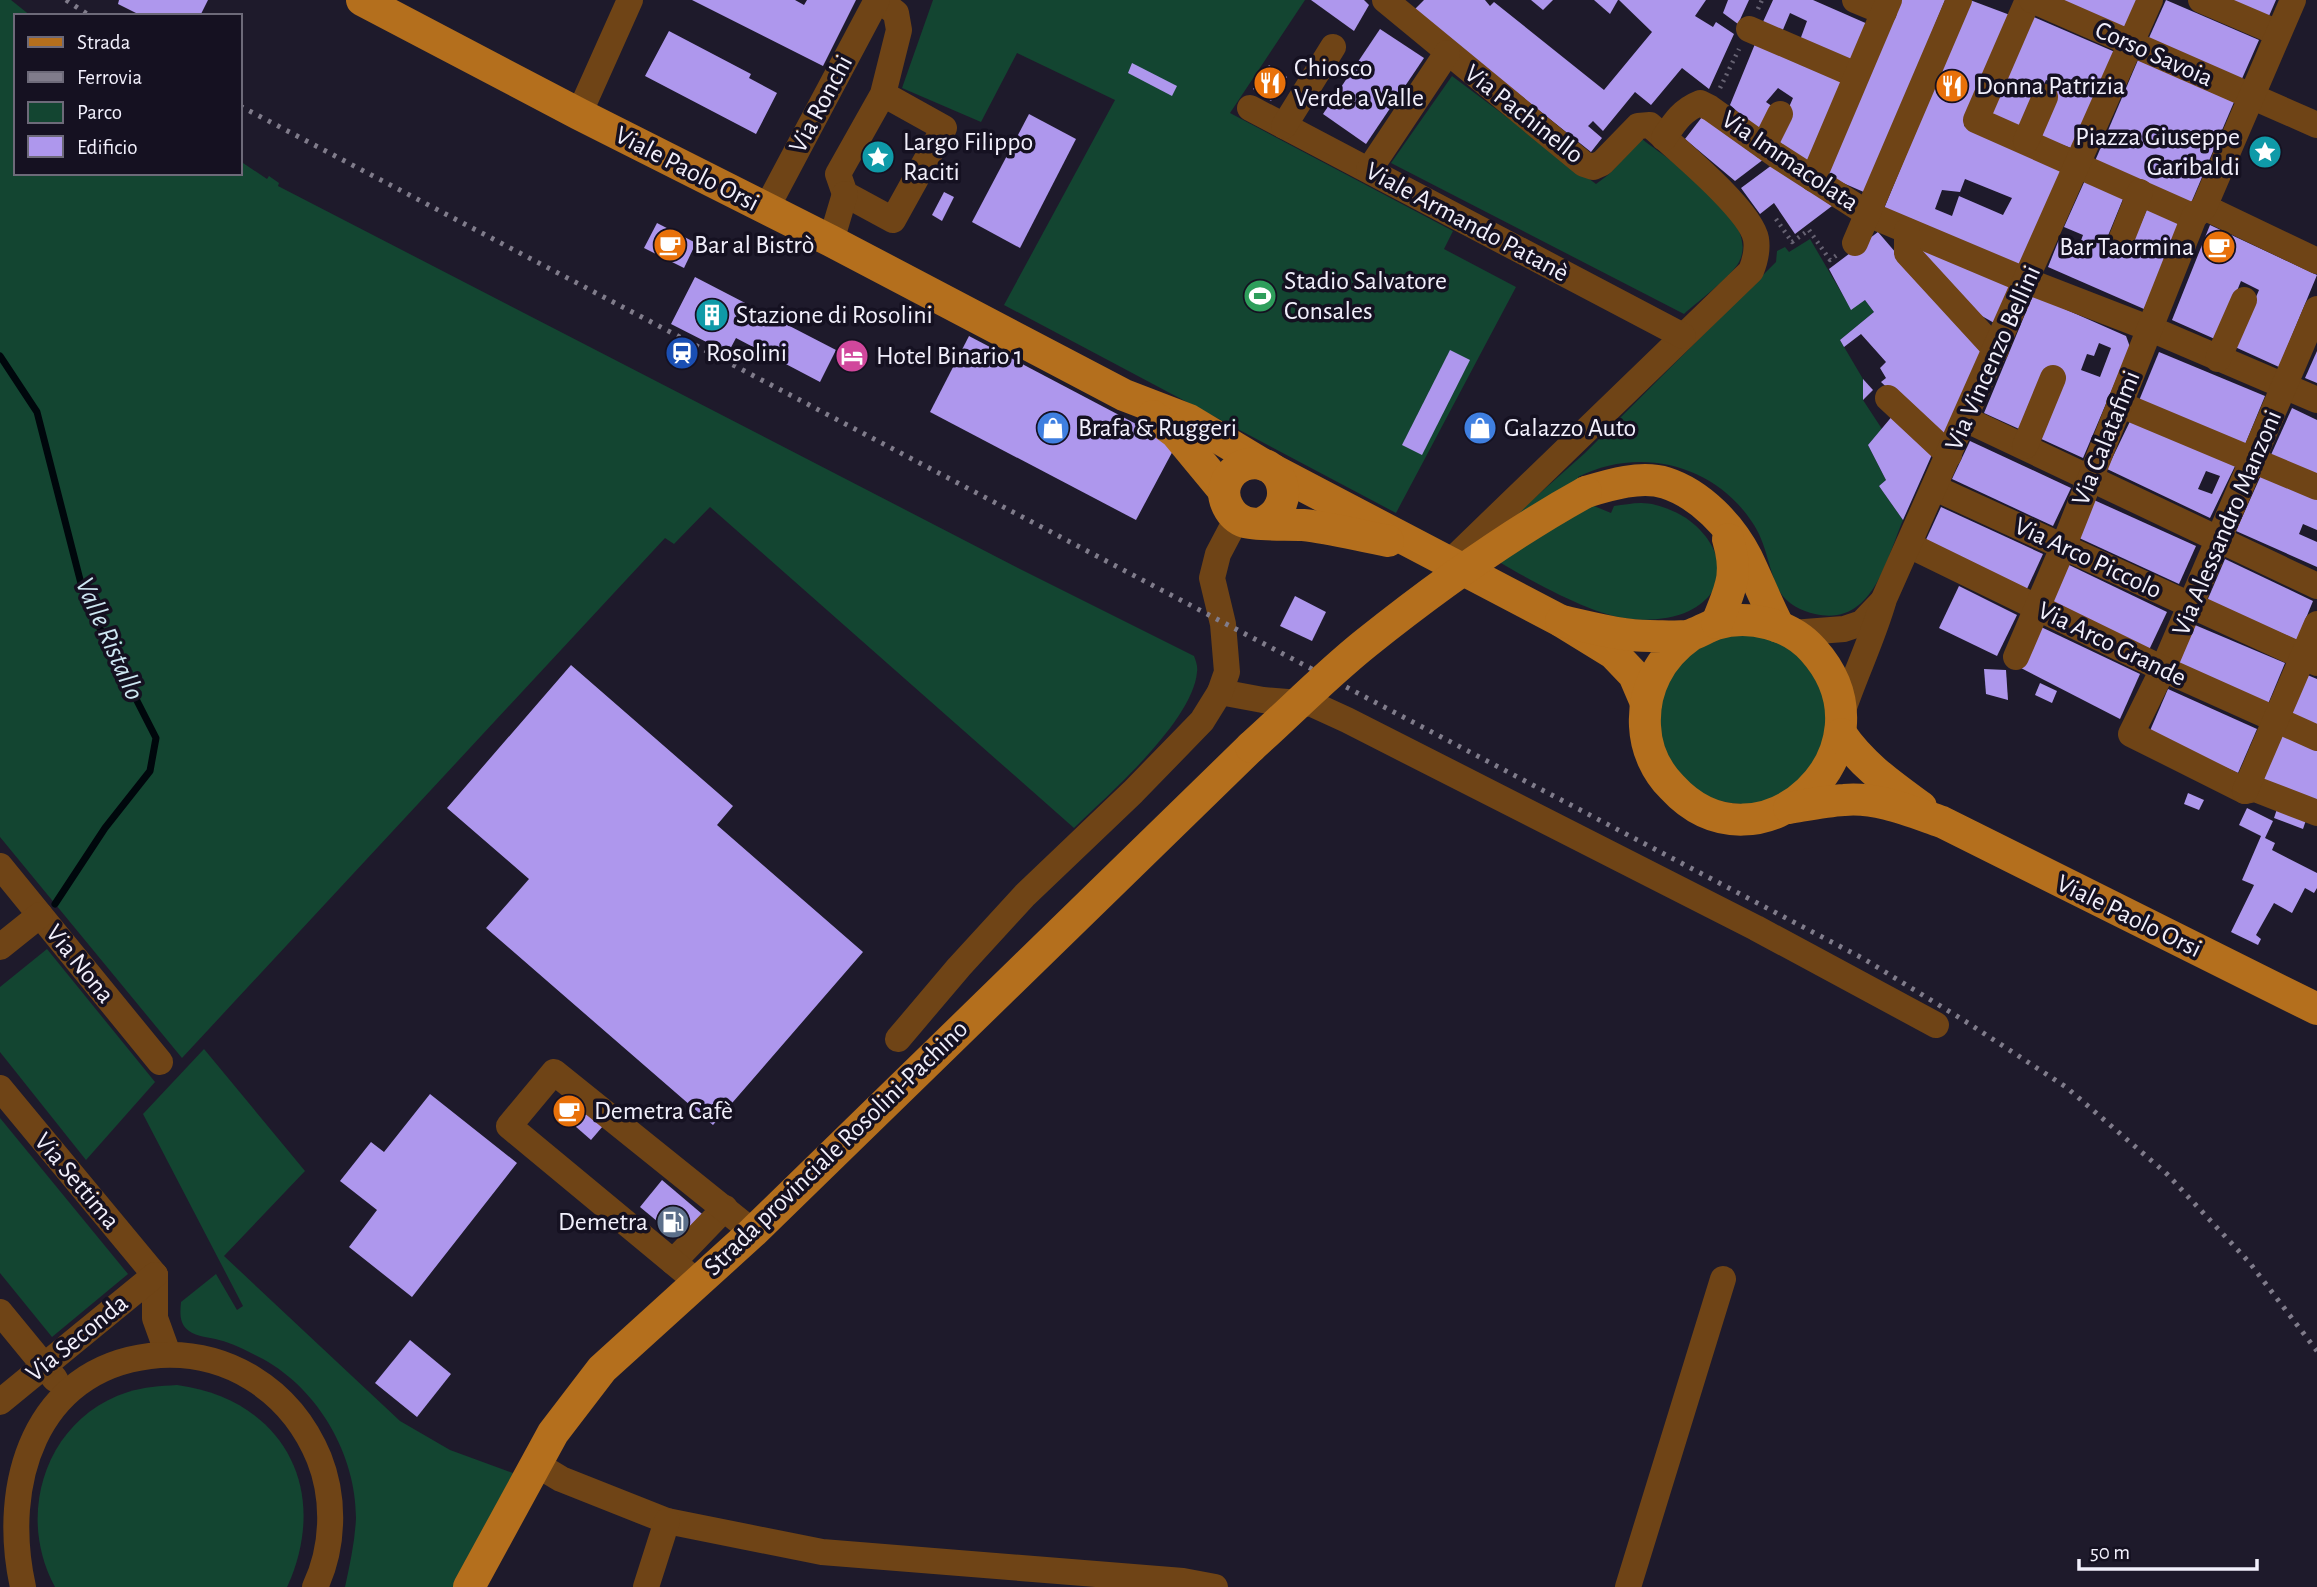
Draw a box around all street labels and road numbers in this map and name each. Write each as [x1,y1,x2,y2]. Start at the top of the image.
street label: Corso Savoia [2091,17,2217,91]
street label: Via Ronchi [785,51,857,157]
street label: Via Pachinello [1460,60,1588,168]
street label: Via Immacolata [1717,106,1863,216]
street label: Viale Paolo Orsi [611,122,763,216]
street label: Viale Armando Patanè [1361,158,1573,286]
street label: Via Vincenzo Bellini [1941,262,2045,454]
street label: Via Calatafimi [2067,367,2145,509]
street label: Via Alessandro Manzoni [2168,407,2286,639]
street label: Via Arco Piccolo [2010,513,2166,603]
street label: Via Arco Grande [2034,597,2190,691]
street label: Viale Paolo Orsi [2052,870,2206,962]
street label: Via Nona [41,920,119,1008]
street label: Strada provinciale Rosolini-Pachino [699,1015,973,1281]
street label: Via Settima [30,1128,124,1234]
street label: Via Seconda [21,1289,133,1387]

